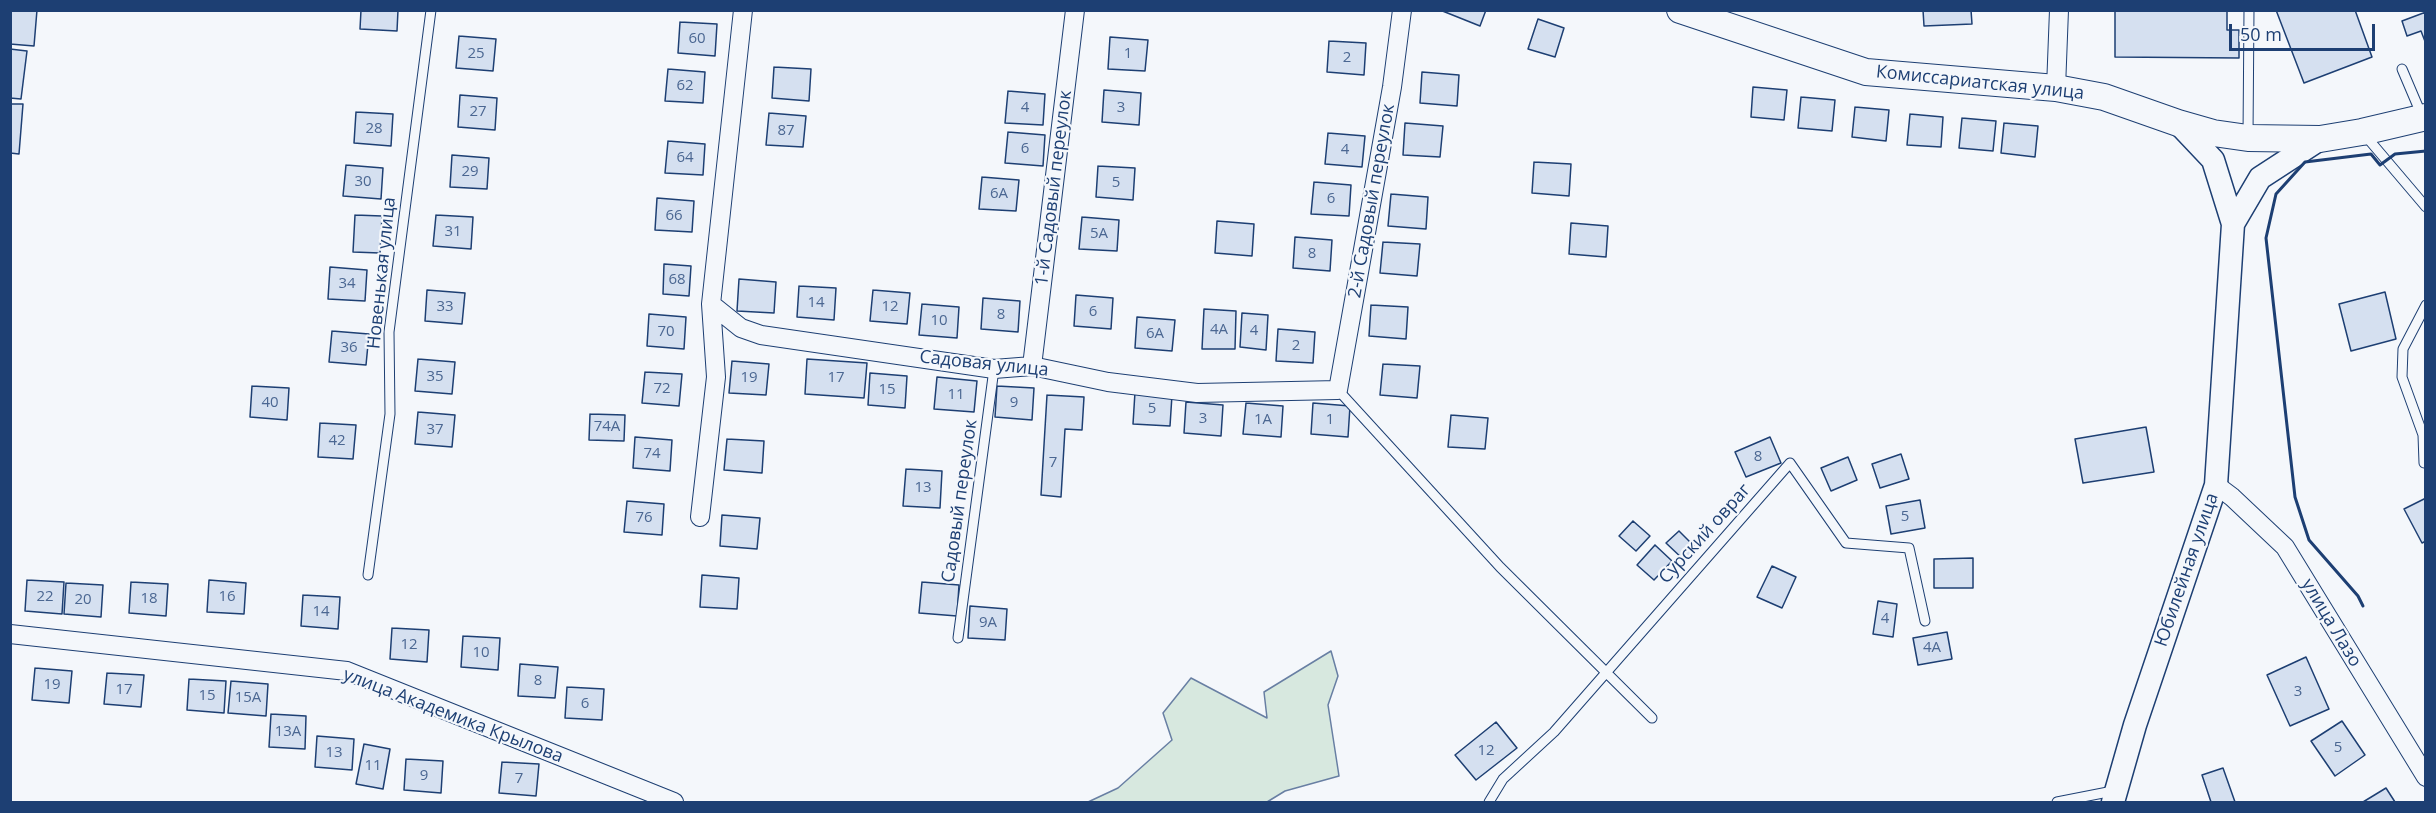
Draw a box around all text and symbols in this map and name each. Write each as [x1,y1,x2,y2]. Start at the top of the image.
scale bar [2232,12,2378,50]
text: 50 m [2240,22,2282,46]
house number: 60 [688,30,706,48]
house number: 25 [467,45,485,63]
house number: 1 [1124,45,1132,63]
house number: 2 [1343,49,1351,67]
street label: Комиссариатская улица [1875,61,2085,105]
house number: 62 [676,77,694,95]
street label: 1-й Садовый переулок [1031,89,1077,287]
house number: 4 [1021,99,1029,117]
house number: 3 [1117,99,1125,117]
street label: 2-й Садовый переулок [1344,102,1400,300]
house number: 27 [469,103,487,121]
house number: 28 [365,120,383,138]
house number: 87 [777,122,795,140]
house number: 6 [1021,140,1029,158]
house number: 4 [1341,141,1349,159]
house number: 64 [676,149,694,167]
house number: 29 [461,163,479,181]
house number: 30 [354,173,372,191]
house number: 5 [1112,174,1120,192]
house number: 6А [990,185,1008,203]
house number: 6 [1327,190,1335,208]
street label: Новенькая улица [363,196,401,350]
house number: 66 [665,207,683,225]
house number: 31 [444,223,462,241]
house number: 5А [1090,225,1108,243]
house number: 8 [1308,245,1316,263]
house number: 68 [668,271,686,289]
house number: 34 [338,275,356,293]
house number: 14 [807,294,825,312]
house number: 33 [436,298,454,316]
house number: 12 [881,298,899,316]
house number: 6 [1089,303,1097,321]
house number: 8 [997,306,1005,324]
house number: 10 [930,312,948,330]
house number: 4А [1210,321,1228,339]
house number: 4 [1250,322,1258,340]
house number: 70 [657,323,675,341]
house number: 6А [1146,325,1164,343]
house number: 2 [1292,337,1300,355]
house number: 36 [340,339,358,357]
street label: Садовая улица [918,346,1050,382]
house number: 35 [426,368,444,386]
house number: 19 [740,369,758,387]
house number: 17 [827,369,845,387]
house number: 72 [653,380,671,398]
house number: 15 [878,381,896,399]
house number: 11 [947,386,965,404]
house number: 40 [261,394,279,412]
house number: 9 [1010,394,1018,412]
house number: 5 [1148,400,1156,418]
house number: 3 [1199,410,1207,428]
house number: 1А [1254,411,1272,429]
house number: 1 [1326,411,1334,429]
house number: 74А [594,418,620,436]
street label: Садовый переулок [938,418,982,584]
house number: 37 [426,421,444,439]
house number: 42 [328,432,346,450]
house number: 74 [643,445,661,463]
house number: 8 [1754,448,1762,466]
house number: 7 [1049,454,1057,472]
house number: 13 [914,479,932,497]
street label: Сурский овраг [1655,480,1755,588]
street label: Юбилейная улица [2151,490,2223,650]
house number: 5 [1901,508,1909,526]
house number: 76 [635,509,653,527]
street label: улица Лазо [2296,575,2366,671]
house number: 22 [36,588,54,606]
house number: 16 [218,588,236,606]
house number: 18 [140,590,158,608]
house number: 20 [74,591,92,609]
house number: 14 [312,603,330,621]
house number: 4 [1881,610,1889,628]
house number: 9А [979,614,997,632]
house number: 12 [400,636,418,654]
house number: 4А [1923,639,1941,657]
house number: 10 [472,644,490,662]
street label: улица Академика Крылова [340,664,566,768]
house number: 8 [534,672,542,690]
house number: 19 [43,676,61,694]
house number: 17 [115,681,133,699]
house number: 3 [2294,683,2302,701]
house number: 15 [198,687,216,705]
house number: 15А [235,689,261,707]
house number: 6 [581,695,589,713]
house number: 13А [275,723,301,741]
house number: 5 [2334,739,2342,757]
house number: 12 [1477,742,1495,760]
house number: 13 [325,744,343,762]
house number: 11 [364,757,382,775]
house number: 9 [420,767,428,785]
house number: 7 [515,770,523,788]

